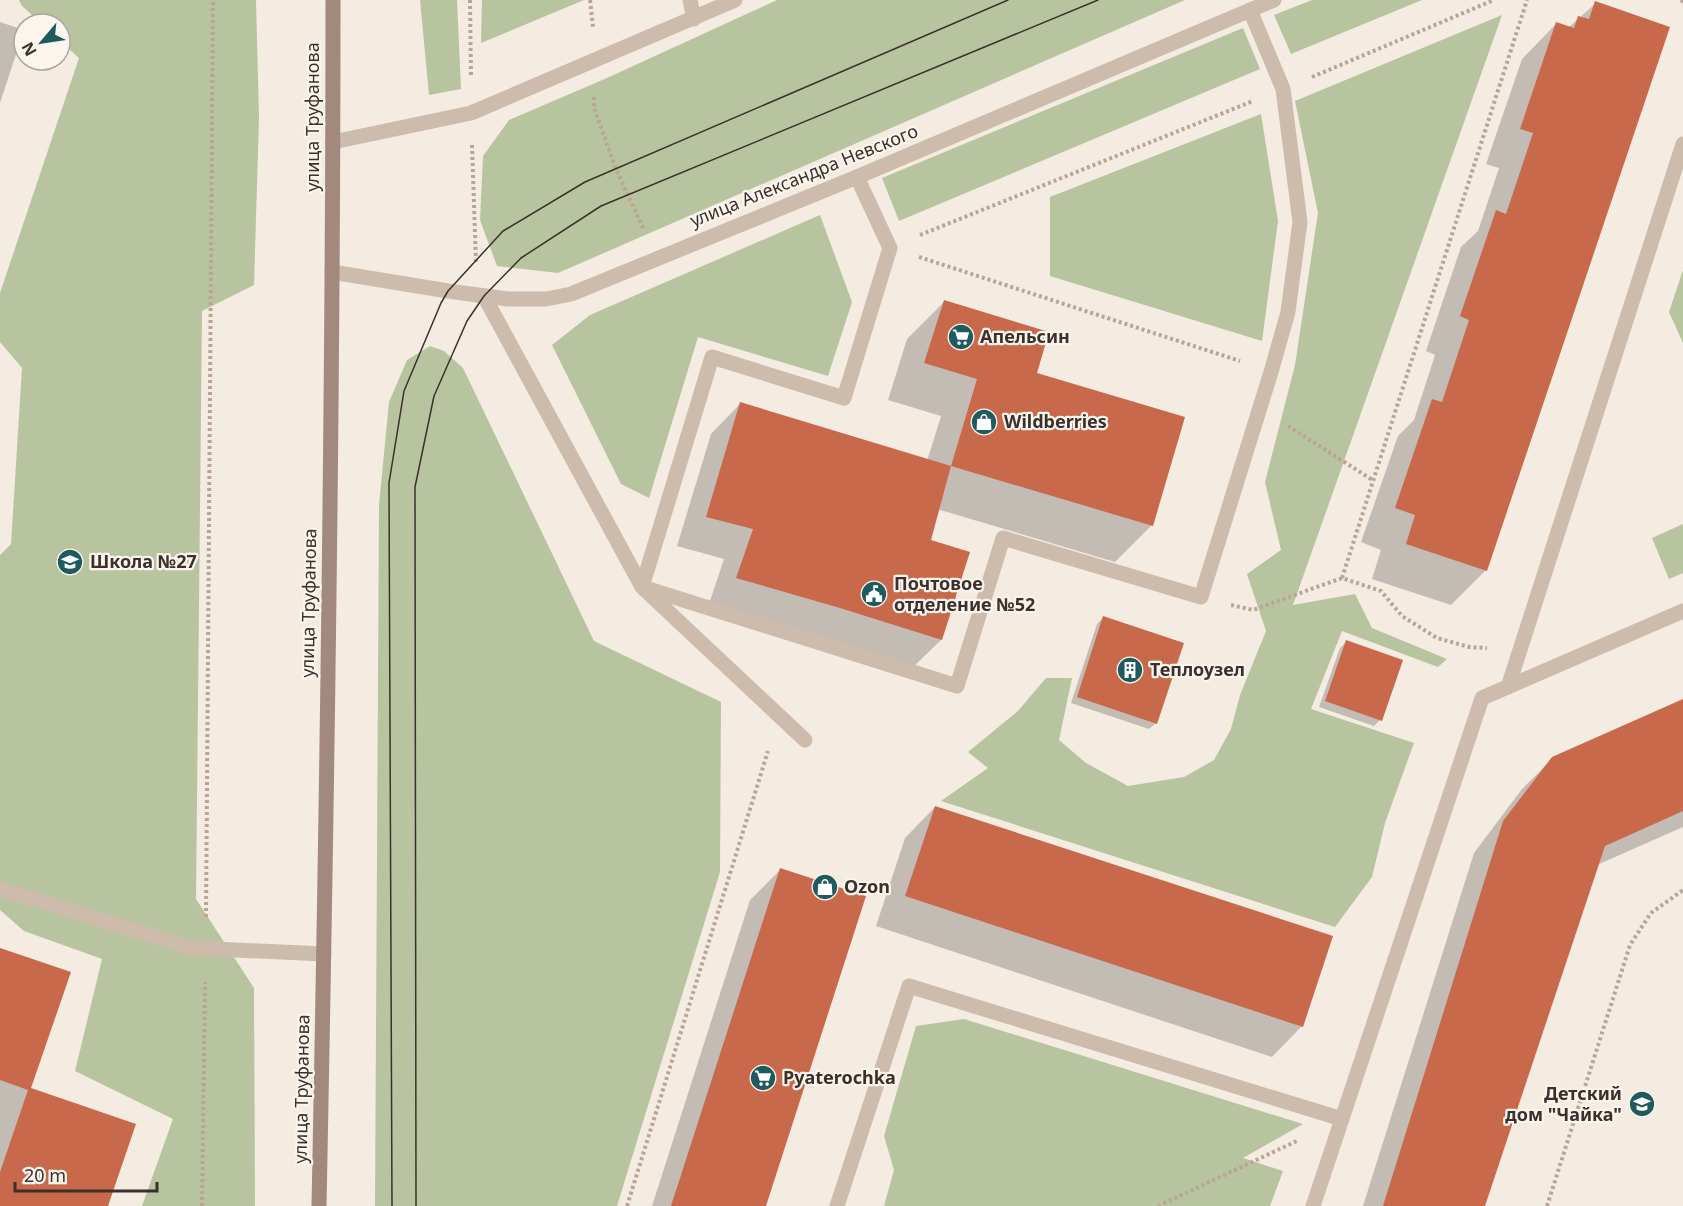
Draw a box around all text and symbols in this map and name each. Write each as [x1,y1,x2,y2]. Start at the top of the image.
north arrow [12,12,72,72]
text: N [16,38,42,60]
street label: улица Труфанова [300,42,324,192]
street label: улица Александра Невского [686,118,921,232]
supermarket icon: Апельсин [946,322,976,352]
place label: Апельсин [980,324,1070,348]
shop icon: Wildberries [969,407,999,437]
place label: Wildberries [1004,409,1107,433]
street label: улица Труфанова [295,528,321,678]
school or university icon: Школа №27 [55,547,85,577]
place label: Школа №27 [90,549,197,573]
place label: Почтовое отделение №52 [894,571,1035,616]
public building icon: Почтовое отделение №52 [859,579,889,609]
building icon: Теплоузел [1115,655,1145,685]
place label: Теплоузел [1150,657,1245,681]
shop icon: Ozon [810,872,840,902]
place label: Ozon [844,874,890,898]
street label: улица Труфанова [288,1014,314,1164]
supermarket icon: Pyaterochka [748,1063,778,1093]
place label: Pyaterochka [783,1065,896,1089]
place label: Детский дом "Чайка" [1505,1081,1622,1126]
school or university icon: Детский дом "Чайка" [1627,1089,1657,1119]
scale bar [15,1155,158,1193]
text: 20 m [24,1163,66,1187]

